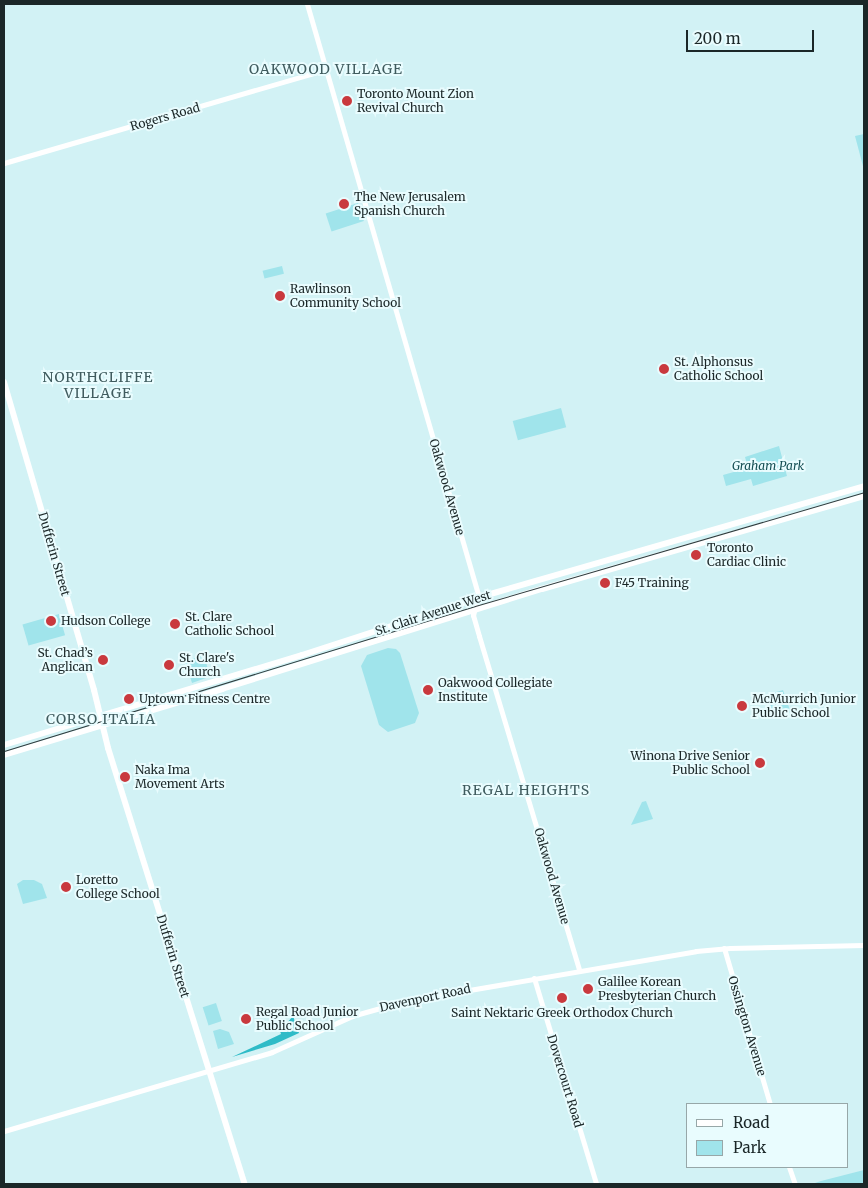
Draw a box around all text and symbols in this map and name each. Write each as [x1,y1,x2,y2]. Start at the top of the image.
scale bar [688,20,816,52]
text: 200 m [694,29,741,48]
district label: OAKWOOD VILLAGE [247,61,405,77]
place label: Toronto Mount Zion Revival Church [357,87,474,115]
marker: Toronto Mount Zion Revival Church [341,95,353,107]
street label: Rogers Road [128,100,202,134]
place label: The New Jerusalem Spanish Church [354,190,466,218]
marker: The New Jerusalem Spanish Church [338,198,350,210]
place label: Rawlinson Community School [290,282,401,310]
marker: Rawlinson Community School [274,290,286,302]
place label: St. Alphonsus Catholic School [674,355,763,383]
marker: St. Alphonsus Catholic School [658,363,670,375]
district label: NORTHCLIFFE VILLAGE [41,369,155,402]
street label: Oakwood Avenue [426,437,468,537]
park label: Graham Park [732,459,804,473]
street label: Dufferin Street [35,510,73,598]
place label: Toronto Cardiac Clinic [707,541,786,569]
marker: Toronto Cardiac Clinic [689,548,703,562]
place label: F45 Training [615,576,689,590]
marker: F45 Training [599,577,611,589]
street label: St. Clair Avenue West [373,587,493,639]
place label: St. Clare Catholic School [185,610,274,638]
place label: Hudson College [61,614,151,628]
marker: Hudson College [45,615,57,627]
marker: St. Clare Catholic School [169,618,181,630]
place label: St. Chad’s Anglican [37,646,93,674]
place label: St. Clare's Church [179,651,234,679]
marker: St. Chad’s Anglican [97,654,109,666]
marker: St. Clare's Church [163,659,175,671]
place label: Oakwood Collegiate Institute [438,676,552,704]
marker: Oakwood Collegiate Institute [422,684,434,696]
place label: Uptown Fitness Centre [139,692,270,706]
place label: McMurrich Junior Public School [752,692,856,720]
marker: Uptown Fitness Centre [123,693,135,705]
marker: McMurrich Junior Public School [736,700,748,712]
district label: CORSO ITALIA [44,711,158,727]
place label: Winona Drive Senior Public School [630,749,750,777]
marker: Winona Drive Senior Public School [754,757,766,769]
place label: Naka Ima Movement Arts [135,763,225,791]
marker: Naka Ima Movement Arts [119,771,131,783]
district label: REGAL HEIGHTS [460,782,592,798]
street label: Oakwood Avenue [531,826,573,926]
place label: Loretto College School [76,873,160,901]
marker: Loretto College School [60,881,72,893]
street label: Dufferin Street [153,913,193,999]
street label: Ossington Avenue [725,974,769,1078]
place label: Galilee Korean Presbyterian Church [598,975,716,1003]
street label: Davenport Road [378,981,472,1015]
marker: Galilee Korean Presbyterian Church [582,983,594,995]
marker: Saint Nektaric Greek Orthodox Church [556,992,568,1004]
place label: Regal Road Junior Public School [256,1005,358,1033]
place label: Saint Nektaric Greek Orthodox Church [451,1006,673,1020]
marker: Regal Road Junior Public School [240,1013,252,1025]
street label: Dovercourt Road [544,1033,586,1129]
legend [686,1103,848,1168]
text: Road [733,1113,769,1132]
text: Park [733,1138,766,1157]

